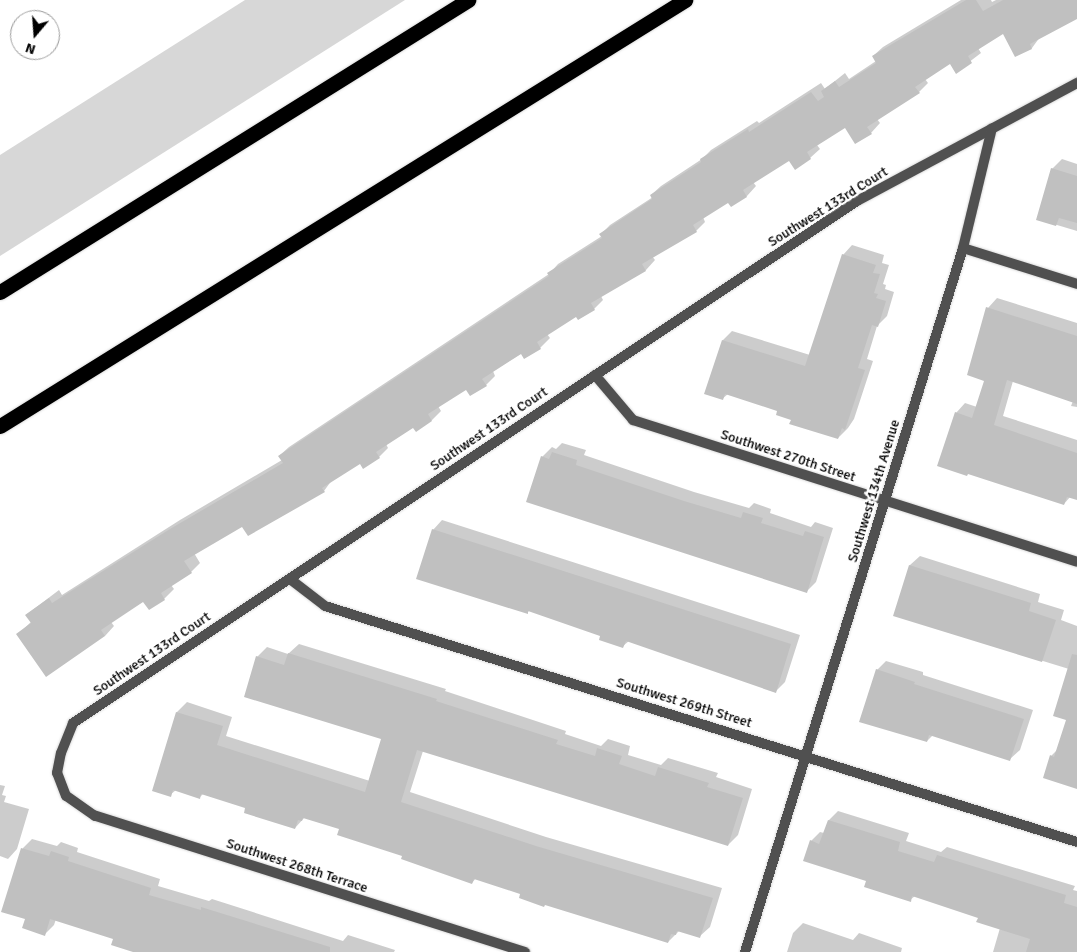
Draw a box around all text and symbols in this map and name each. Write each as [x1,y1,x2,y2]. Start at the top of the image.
north arrow [10,10,60,60]
text: N [23,39,38,58]
street label: Southwest 133rd Court [765,163,891,251]
street label: Southwest 133rd Court [427,383,551,475]
street label: Southwest 134th Avenue [844,418,904,564]
street label: Southwest 270th Street [718,426,858,486]
street label: Southwest 133rd Court [90,608,214,700]
street label: Southwest 269th Street [614,674,754,732]
street label: Southwest 268th Terrace [224,835,370,897]

